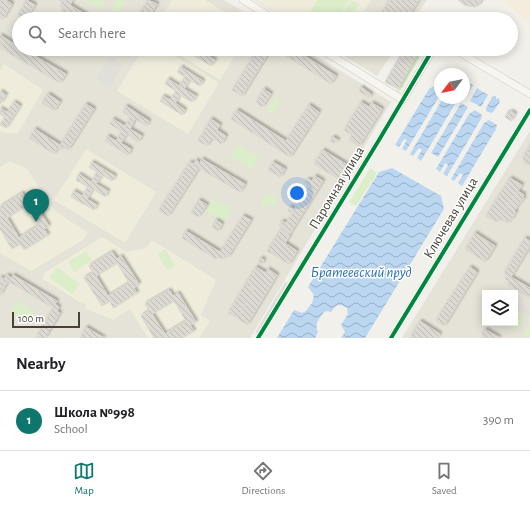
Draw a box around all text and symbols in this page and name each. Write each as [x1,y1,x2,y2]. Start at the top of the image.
search box [12,12,518,56]
icon: search [26,23,48,45]
text: Search here [58,26,126,41]
north arrow [434,68,470,104]
street label: Паромная улица [307,144,367,232]
street label: Ключевая улица [421,175,481,261]
your location [287,183,307,203]
pin: 1 [23,189,49,222]
water label: Братеевский пруд [310,265,412,280]
map controls [482,290,518,326]
button: layers [482,290,518,326]
scale bar [12,310,80,329]
text: 100 m [18,313,44,324]
text: Nearby [16,355,66,372]
text: Школа №998 [54,405,135,420]
text: 1 [27,414,31,427]
text: 390 m [483,414,514,427]
text: School [54,423,88,436]
tab: Map [73,460,95,497]
tab: Directions [241,460,285,497]
tab: Saved [432,460,457,497]

